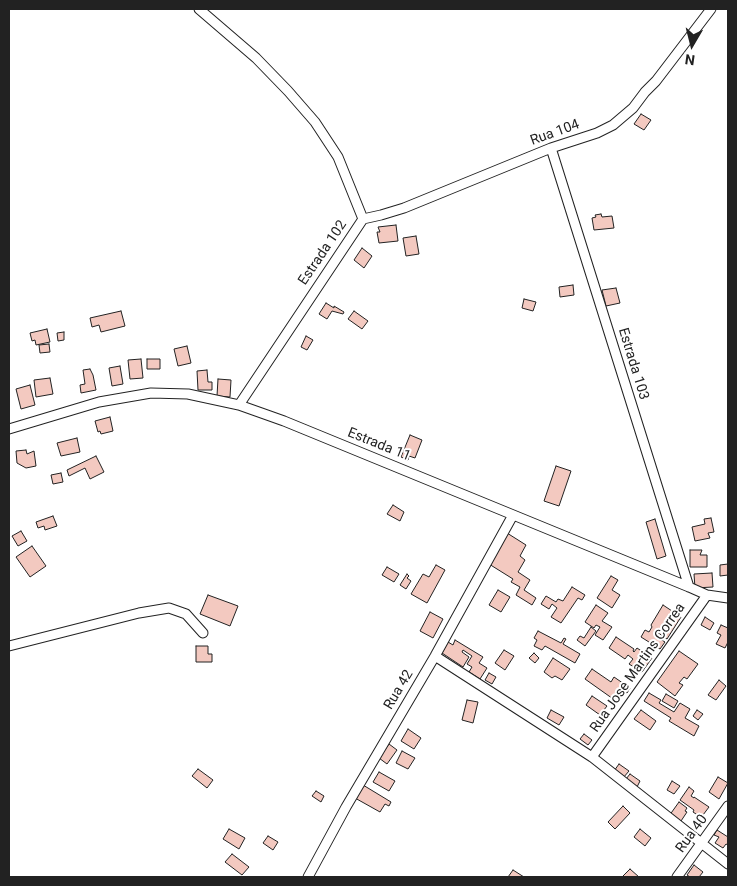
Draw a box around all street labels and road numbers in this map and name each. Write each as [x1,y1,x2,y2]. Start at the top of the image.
street label: Rua 104 [528,116,582,150]
street label: Estrada 102 [295,217,351,289]
street label: Estrada 103 [614,326,652,402]
street label: Estrada 11 [345,425,413,465]
street label: Rua Jose Martins Correa [587,600,689,736]
street label: Rua 42 [381,667,417,713]
street label: Rua 40 [673,812,711,856]

